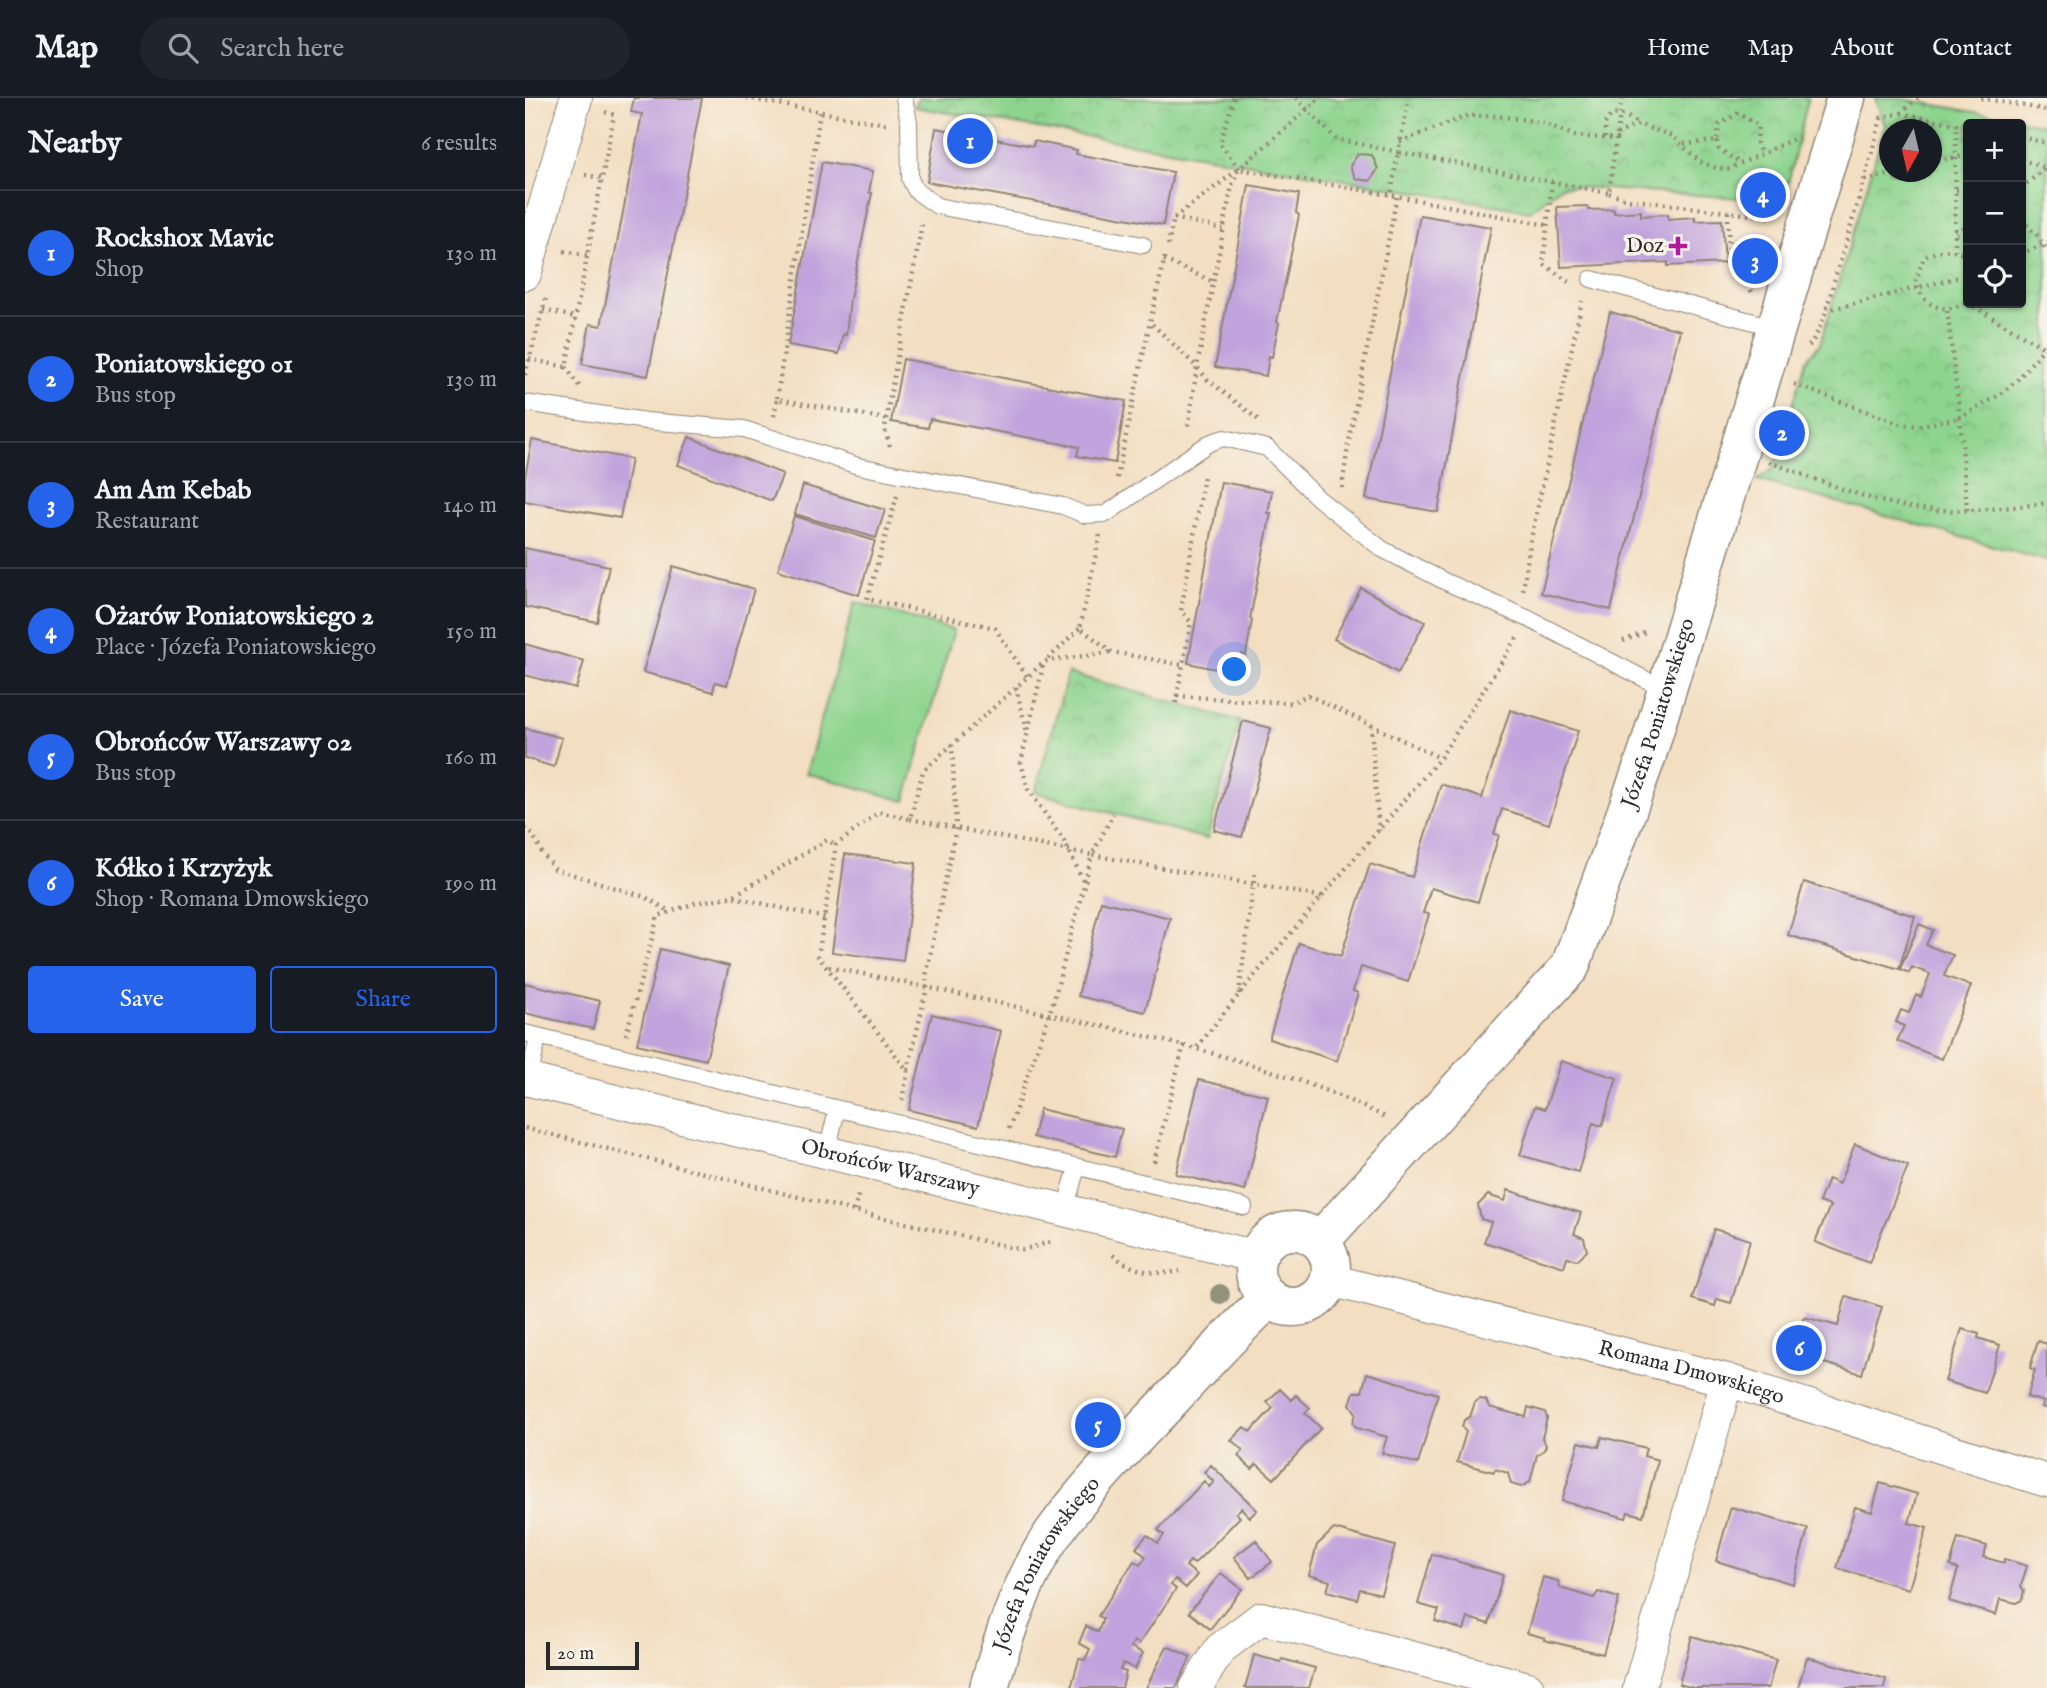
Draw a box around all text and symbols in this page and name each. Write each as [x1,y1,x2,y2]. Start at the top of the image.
search box [140,17,630,80]
text: Map [35,27,98,69]
icon: search [164,29,202,67]
text: Search here [220,32,344,65]
text: Home [1647,33,1710,64]
text: Map [1748,33,1794,64]
text: About [1832,33,1894,64]
text: Contact [1932,33,2012,64]
pin: 1 [947,115,993,167]
north arrow [1879,119,1942,182]
map controls [1963,119,2026,308]
button: + [1963,119,2026,182]
text: Nearby [28,125,121,163]
text: 6 results [421,129,497,158]
pin: 4 [1740,169,1786,221]
button: − [1963,182,2026,245]
text: Rockshox Mavic [95,222,274,255]
place label: Doz [1626,233,1664,260]
pin: 3 [1732,235,1778,287]
marker: Doz [1670,238,1686,254]
text: 1 [47,239,55,268]
text: 130 m [446,239,497,268]
button: locate [1963,245,2026,308]
text: Shop [95,255,144,284]
text: Poniatowskiego 01 [95,348,293,381]
text: 2 [46,365,56,394]
text: 130 m [446,365,497,394]
text: Bus stop [95,381,176,410]
pin: 2 [1759,407,1805,459]
text: Am Am Kebab [95,474,251,507]
text: 3 [47,491,55,520]
text: 140 m [443,491,497,520]
text: Restaurant [95,507,199,536]
text: Ożarów Poniatowskiego 2 [95,600,374,633]
street label: Józefa Poniatowskiego [1615,615,1701,813]
text: 4 [45,617,57,646]
text: 150 m [446,617,497,646]
text: Place · Józefa Poniatowskiego [95,633,376,662]
your location [1217,652,1251,686]
text: Obrońców Warszawy 02 [95,726,352,759]
text: 5 [47,743,55,772]
text: 160 m [445,743,497,772]
text: Bus stop [95,759,176,788]
text: Kółko i Krzyżyk [95,852,272,885]
text: 6 [46,869,56,898]
text: 190 m [444,869,497,898]
text: Shop · Romana Dmowskiego [95,885,369,914]
button: Save [28,966,256,1033]
button: Share [270,966,497,1033]
street label: Obrońców Warszawy [798,1133,983,1203]
pin: 6 [1776,1322,1822,1374]
street label: Romana Dmowskiego [1595,1335,1788,1411]
pin: 5 [1075,1399,1121,1451]
street label: Józefa Poniatowskiego [986,1471,1106,1656]
scale bar [546,1639,639,1671]
text: 20 m [557,1642,594,1666]

